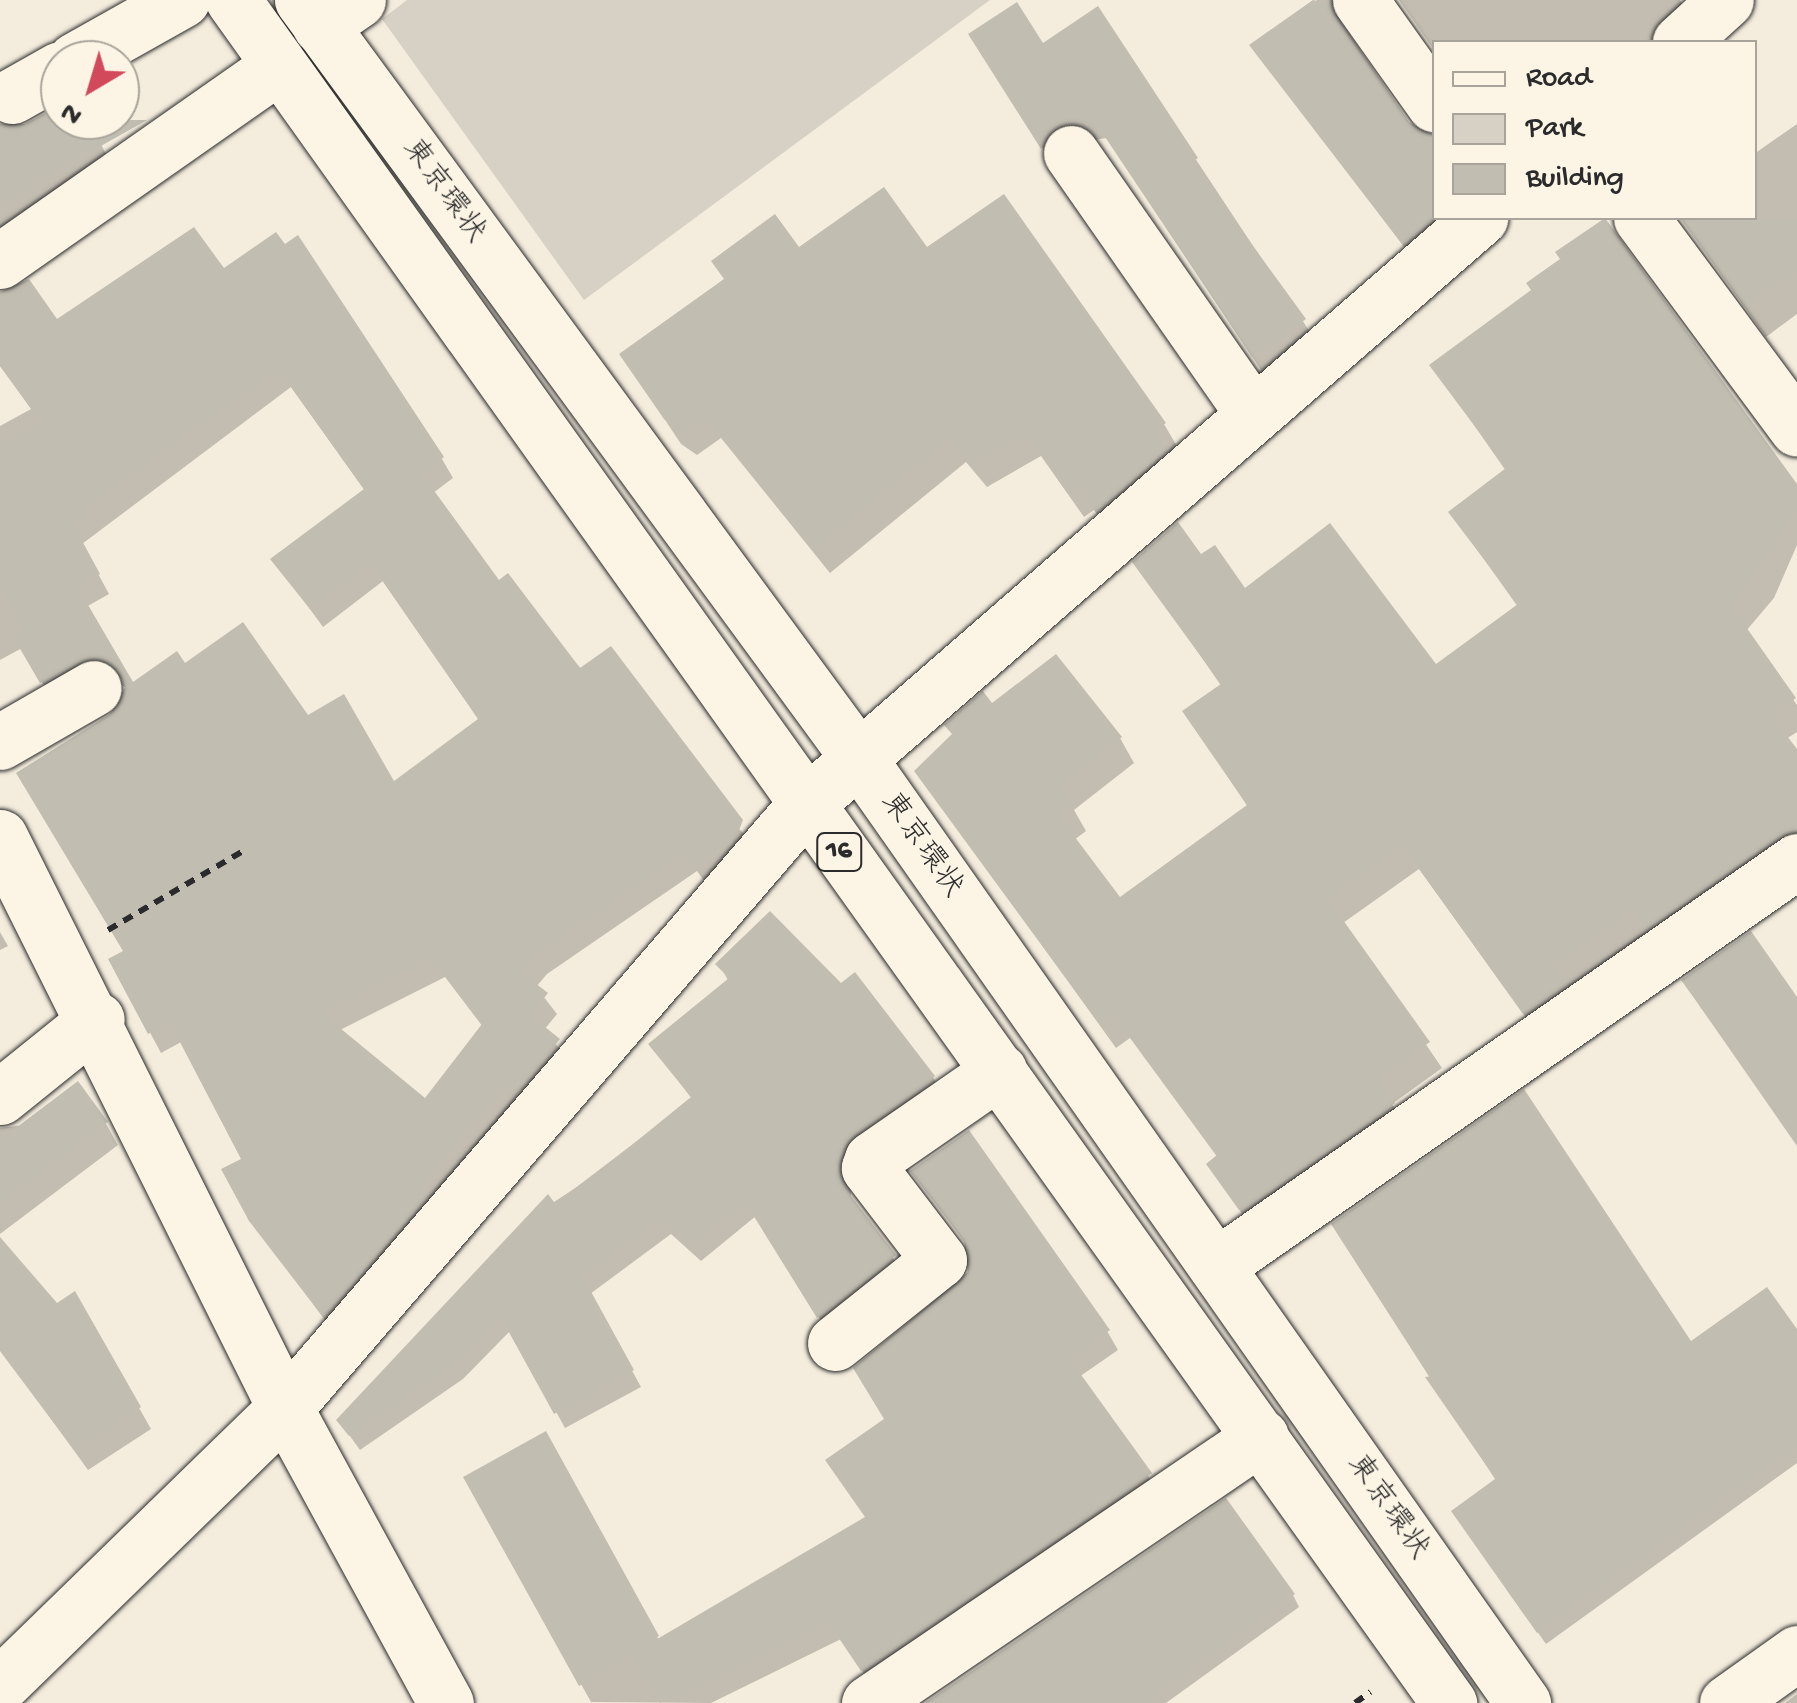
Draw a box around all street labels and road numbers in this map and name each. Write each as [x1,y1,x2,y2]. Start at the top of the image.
street label: 東京環状 [392,133,492,251]
street label: 東京環状 [871,787,969,905]
road number: 16 [814,829,864,875]
street label: 東京環状 [1337,1449,1435,1567]

